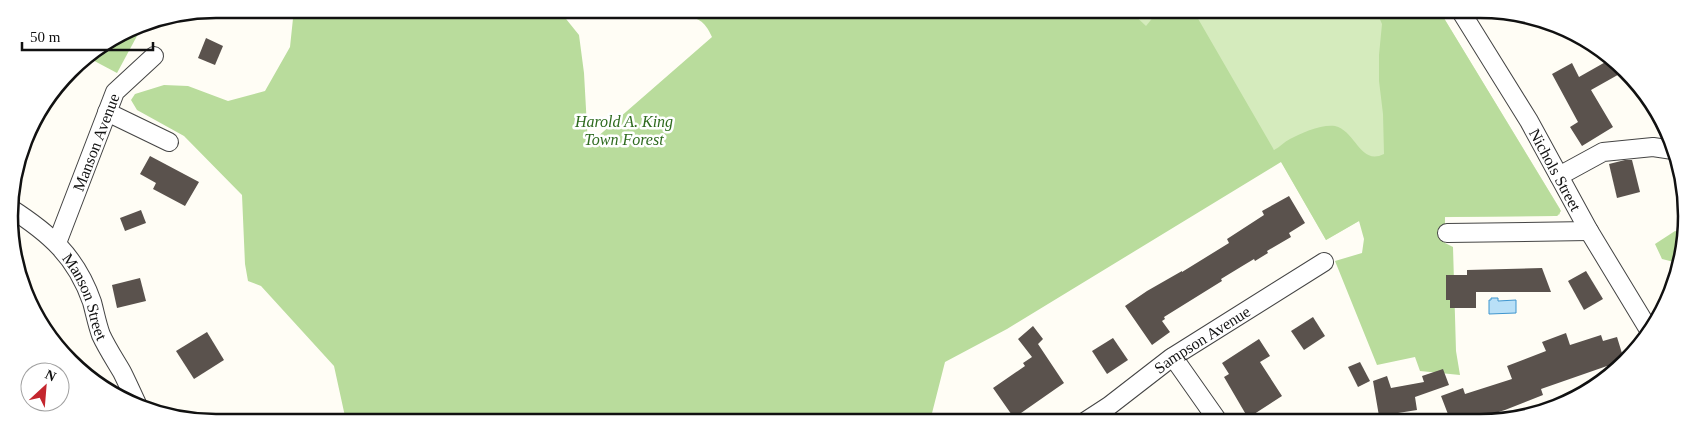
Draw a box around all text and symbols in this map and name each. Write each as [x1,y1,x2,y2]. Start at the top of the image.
scale bar [22,20,154,52]
text: 50 m [30,29,61,45]
street label: Manson Avenue [69,91,122,193]
park label: Harold A. King Town Forest [574,113,673,148]
street label: Nichols Street [1526,125,1585,214]
street label: Manson Street [60,250,111,343]
street label: Sampson Avenue [1151,302,1253,376]
north arrow [20,362,70,412]
text: N [43,367,58,385]

